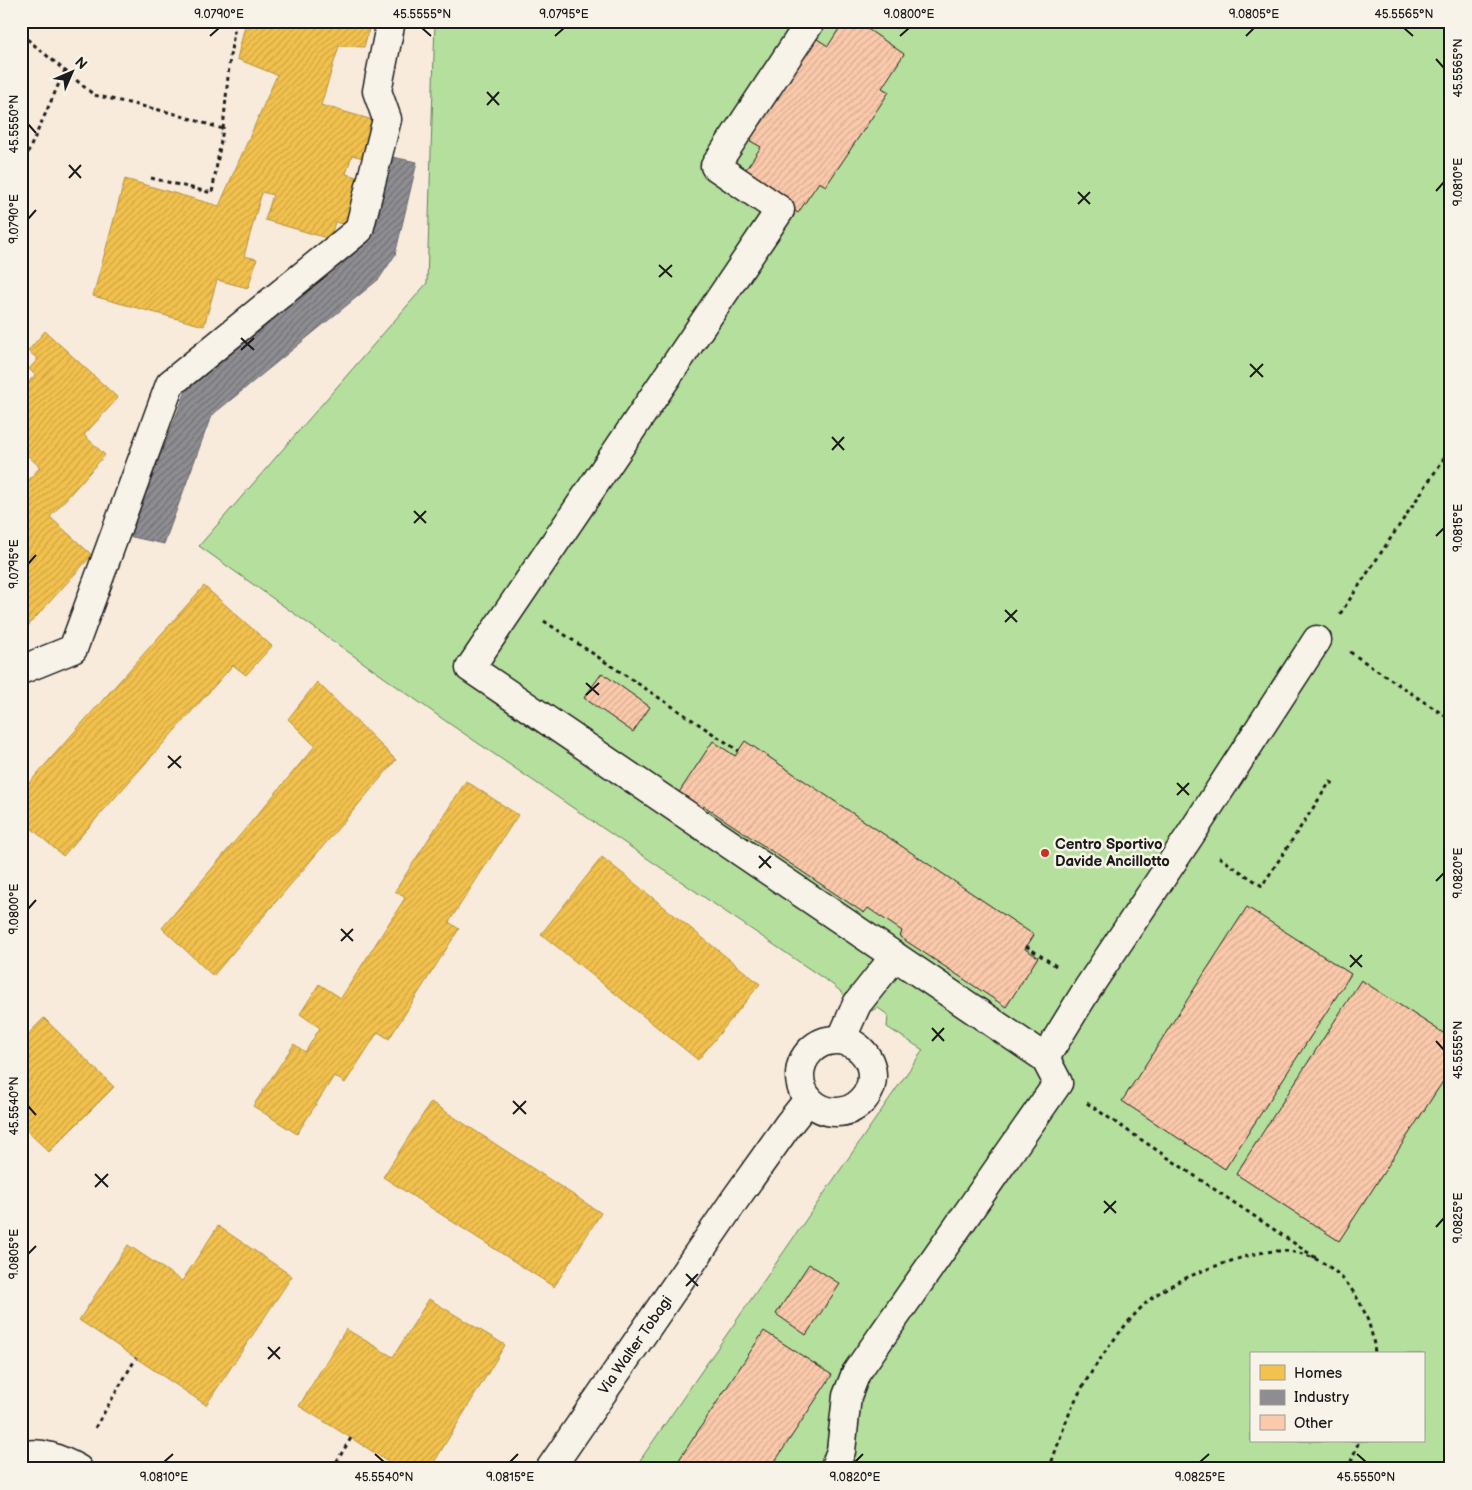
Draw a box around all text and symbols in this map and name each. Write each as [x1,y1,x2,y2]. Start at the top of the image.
text: 9.0790°E [194,7,244,22]
text: 45.5555°N [393,7,451,22]
text: 9.0795°E [539,7,589,22]
text: 9.0800°E [884,7,935,22]
text: 9.0805°E [1229,7,1279,22]
text: 45.5565°N [1375,7,1433,22]
text: 45.5565°N [1451,39,1466,97]
north arrow [48,48,98,98]
text: N [71,53,91,73]
text: 45.5550°N [7,95,22,153]
text: 9.0810°E [1451,158,1466,206]
text: 9.0790°E [7,194,22,244]
text: 9.0815°E [1451,504,1466,552]
text: 9.0795°E [7,539,22,589]
place label: Centro Sportivo Davide Ancillotto [1055,835,1170,871]
marker: Centro Sportivo Davide Ancillotto [1039,847,1051,859]
text: 9.0820°E [1451,847,1466,898]
text: 9.0800°E [7,883,22,934]
text: 45.5555°N [1451,1021,1466,1079]
text: 45.5540°N [7,1076,22,1136]
text: 9.0825°E [1451,1193,1466,1243]
text: 9.0805°E [7,1229,22,1279]
street label: Via Walter Tobagi [594,1292,677,1398]
legend [1250,1352,1424,1442]
text: Homes [1294,1364,1343,1383]
text: Industry [1294,1388,1349,1407]
text: Other [1294,1414,1333,1433]
text: 9.0810°E [140,1470,188,1485]
text: 45.5540°N [354,1470,414,1485]
text: 9.0815°E [486,1470,534,1485]
text: 9.0820°E [830,1470,881,1485]
text: 9.0825°E [1175,1470,1225,1485]
text: 45.5550°N [1337,1470,1395,1485]

